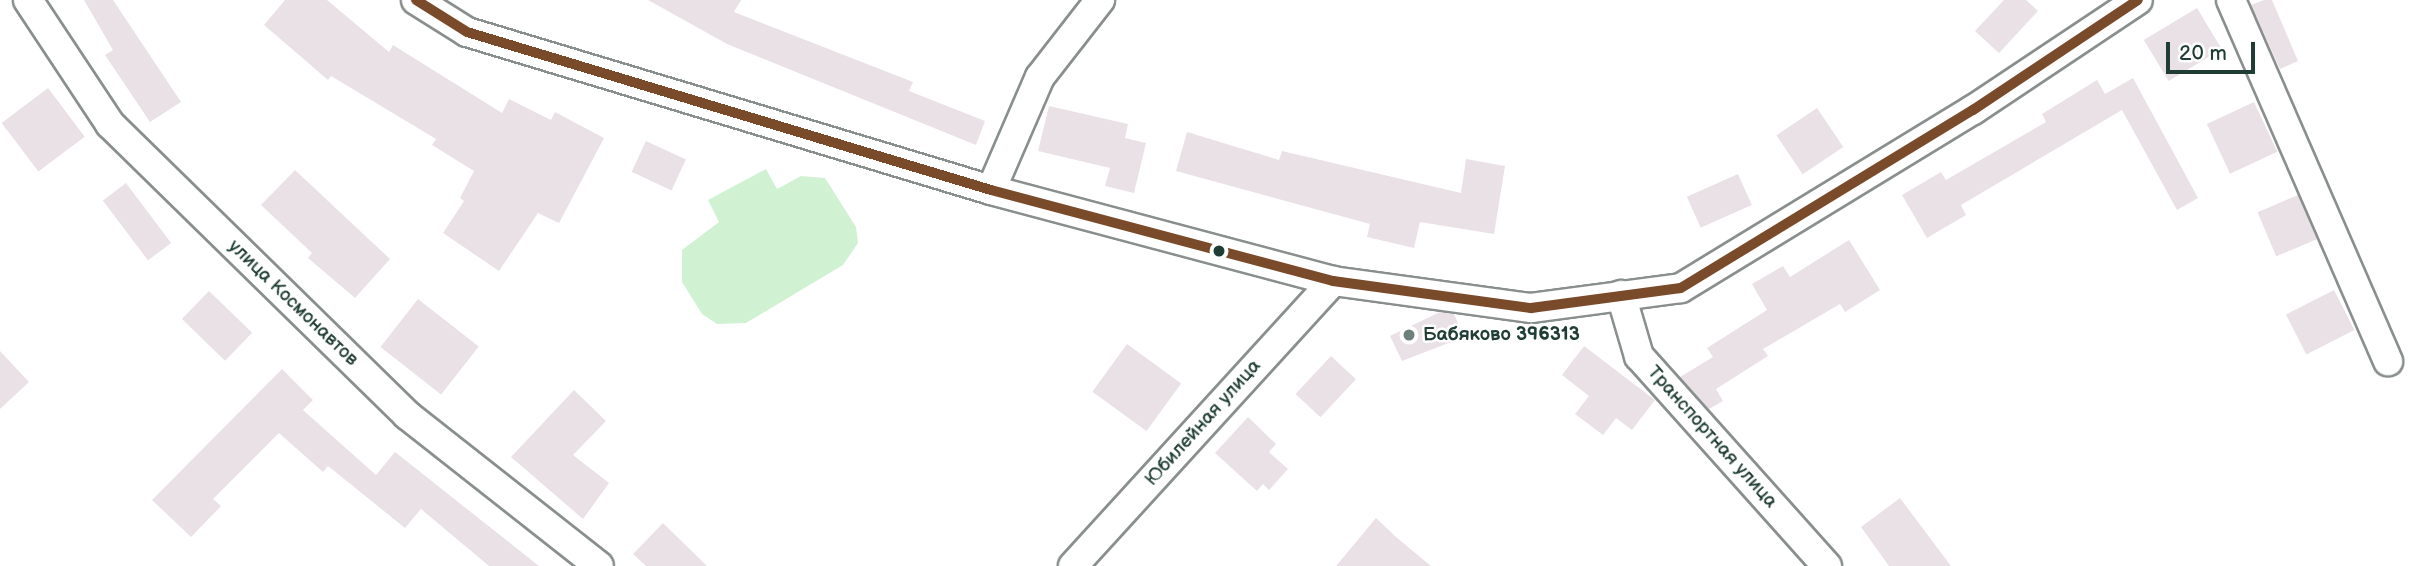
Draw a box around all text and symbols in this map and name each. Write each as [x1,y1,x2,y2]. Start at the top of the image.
scale bar [2169,28,2258,72]
text: 20 m [2179,41,2227,66]
street label: улица Космонавтов [223,235,363,371]
unlabelled marker [1212,244,1226,258]
place label: Бабяково 396313 [1423,324,1580,346]
marker: Бабяково 396313 [1401,327,1417,343]
street label: Юбилейная улица [1140,355,1266,491]
street label: Транспортная улица [1642,361,1782,513]

